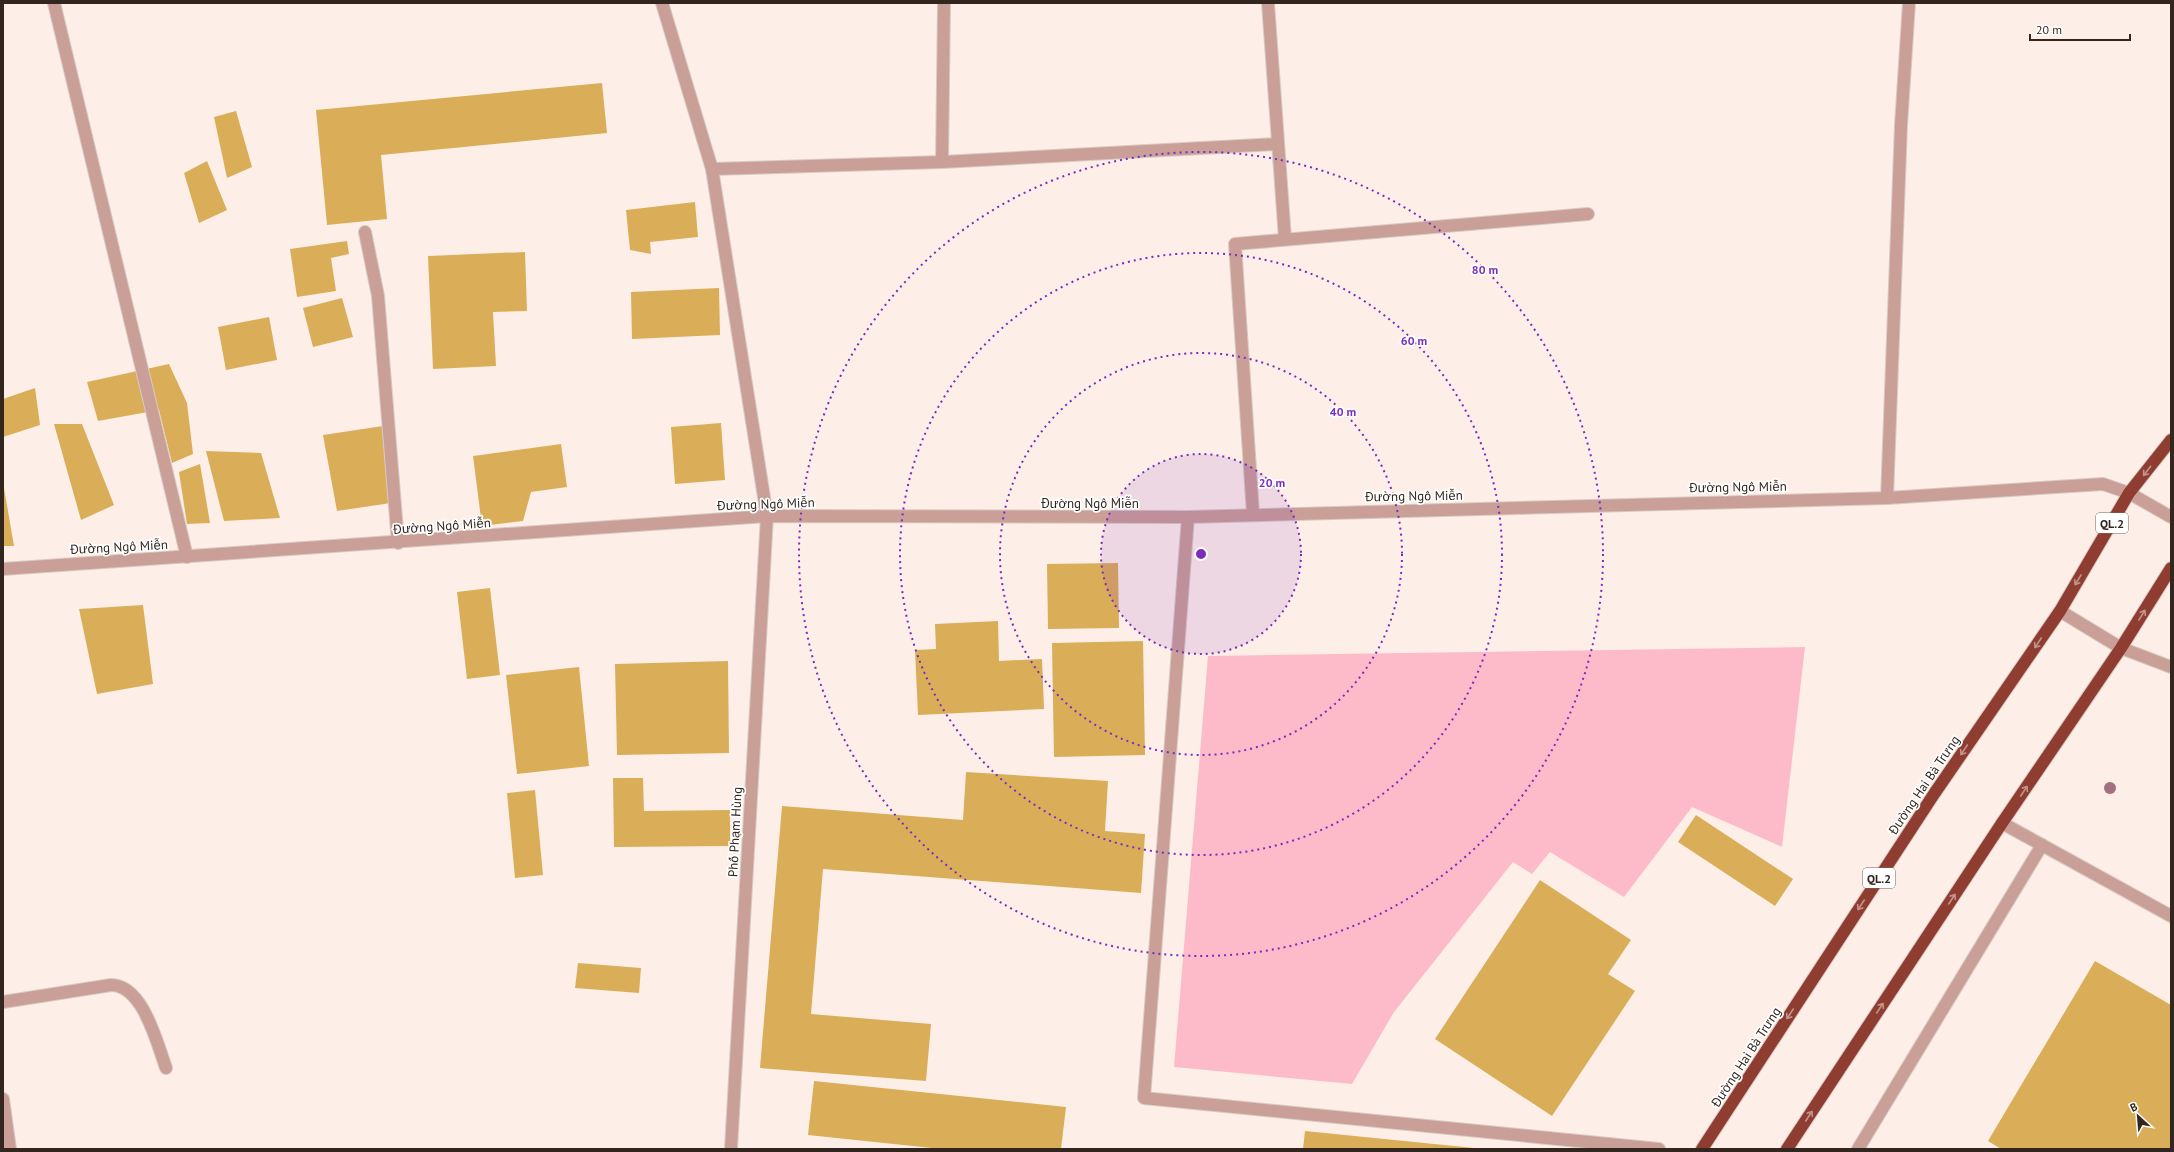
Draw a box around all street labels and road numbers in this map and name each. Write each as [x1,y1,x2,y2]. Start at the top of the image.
street label: Đường Ngô Miễn [1688,478,1787,496]
street label: Đường Ngô Miễn [1364,487,1463,505]
street label: Đường Ngô Miễn [716,494,815,514]
street label: Đường Ngô Miễn [1040,495,1139,512]
road number: QL.2 [2096,513,2128,533]
street label: Đường Ngô Miễn [392,514,491,538]
street label: Đường Ngô Miễn [69,536,168,558]
street label: Đường Hai Bà Trưng [1884,732,1963,839]
street label: Phố Phạm Hùng [724,786,746,878]
road number: QL.2 [1863,868,1895,888]
street label: Đường Hai Bà Trưng [1707,1004,1785,1111]

